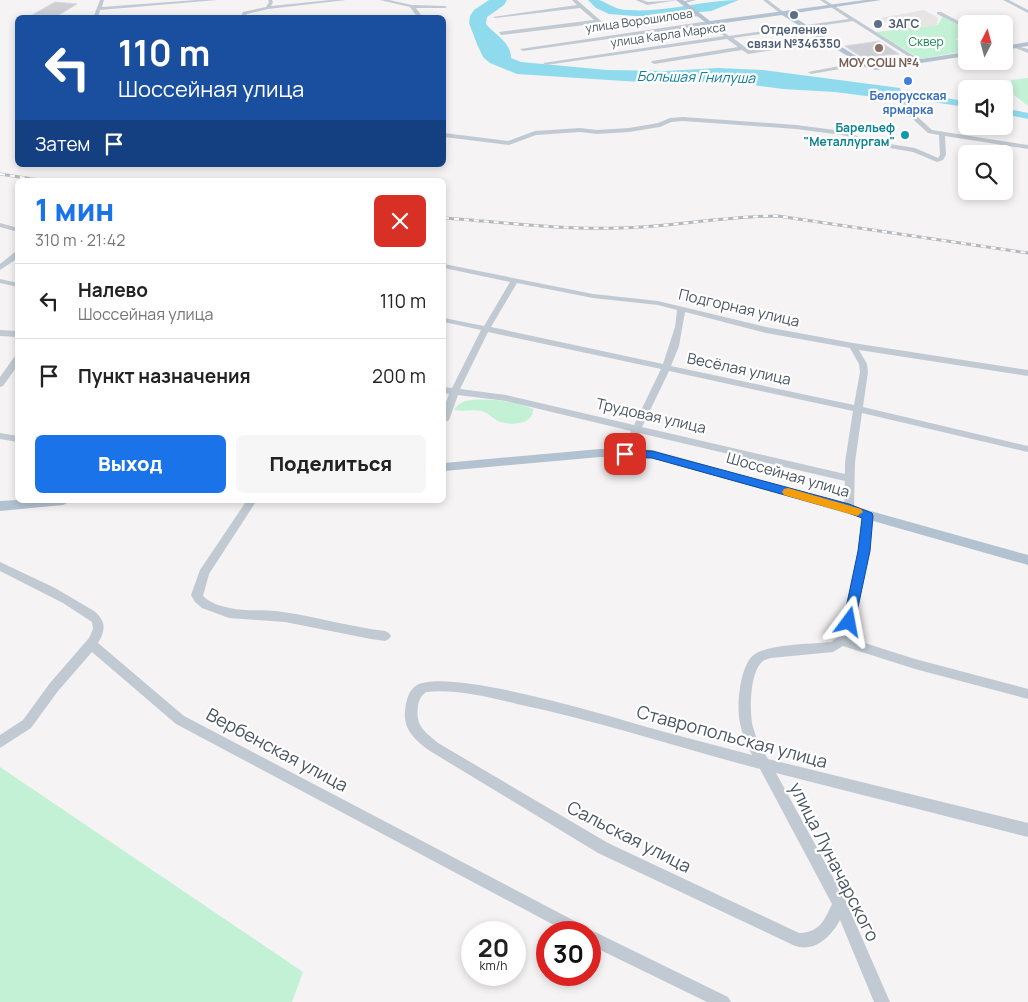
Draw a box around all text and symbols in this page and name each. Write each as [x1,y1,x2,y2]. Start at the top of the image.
street label: улица Ворошилова [584,5,694,36]
marker: Отделение связи №346350 [788,9,800,21]
place label: ЗАГС [888,15,919,32]
north arrow [958,15,1012,70]
map controls [958,15,1013,200]
street label: улица Карла Маркса [609,18,727,51]
marker: ЗАГС [872,18,884,30]
place label: Отделение связи №346350 [747,21,841,52]
text: 110 m [118,29,210,77]
park label: Сквер [908,33,944,50]
icon: left [35,35,100,100]
marker: МОУ СОШ №4 [873,42,885,54]
place label: МОУ СОШ №4 [839,54,919,71]
water label: Большая Гнилуша [637,66,757,87]
text: Шоссейная улица [118,74,304,104]
marker: Белорусская ярмарка [902,75,914,87]
button: sound [958,80,1013,135]
place label: Белорусская ярмарка [869,87,947,118]
place label: Барельеф "Металлургам" [804,119,895,150]
marker: Барельеф "Металлургам" [899,129,911,141]
icon: arrive [100,130,128,158]
text: Затем [35,131,90,157]
button: search [958,145,1013,200]
text: 1 мин [35,189,114,230]
button: close [374,195,426,247]
text: 310 m · 21:42 [35,229,125,251]
text: Налево [78,277,148,303]
street label: Подгорная улица [676,283,802,332]
icon: left [35,287,63,315]
text: 110 m [380,288,426,314]
text: Шоссейная улица [78,303,213,325]
street label: Весёлая улица [685,347,793,390]
icon: arrive [35,362,63,390]
text: Пункт назначения [78,363,251,389]
text: 200 m [372,363,426,389]
street label: Трудовая улица [594,393,708,438]
pin [604,433,646,475]
button: Выход [35,435,226,493]
button: Поделиться [236,435,426,493]
icon: arrive [611,440,639,468]
street label: Шоссейная улица [724,447,852,502]
position arrow [822,595,874,647]
street label: Ставропольская улица [634,699,830,773]
street label: Вербенская улица [202,702,352,797]
street label: улица Луначарского [784,778,885,945]
street label: Сальская улица [563,795,696,878]
speed limit sign: 30 [536,921,601,986]
text: 20 [478,930,509,965]
text: km/h [480,957,507,974]

